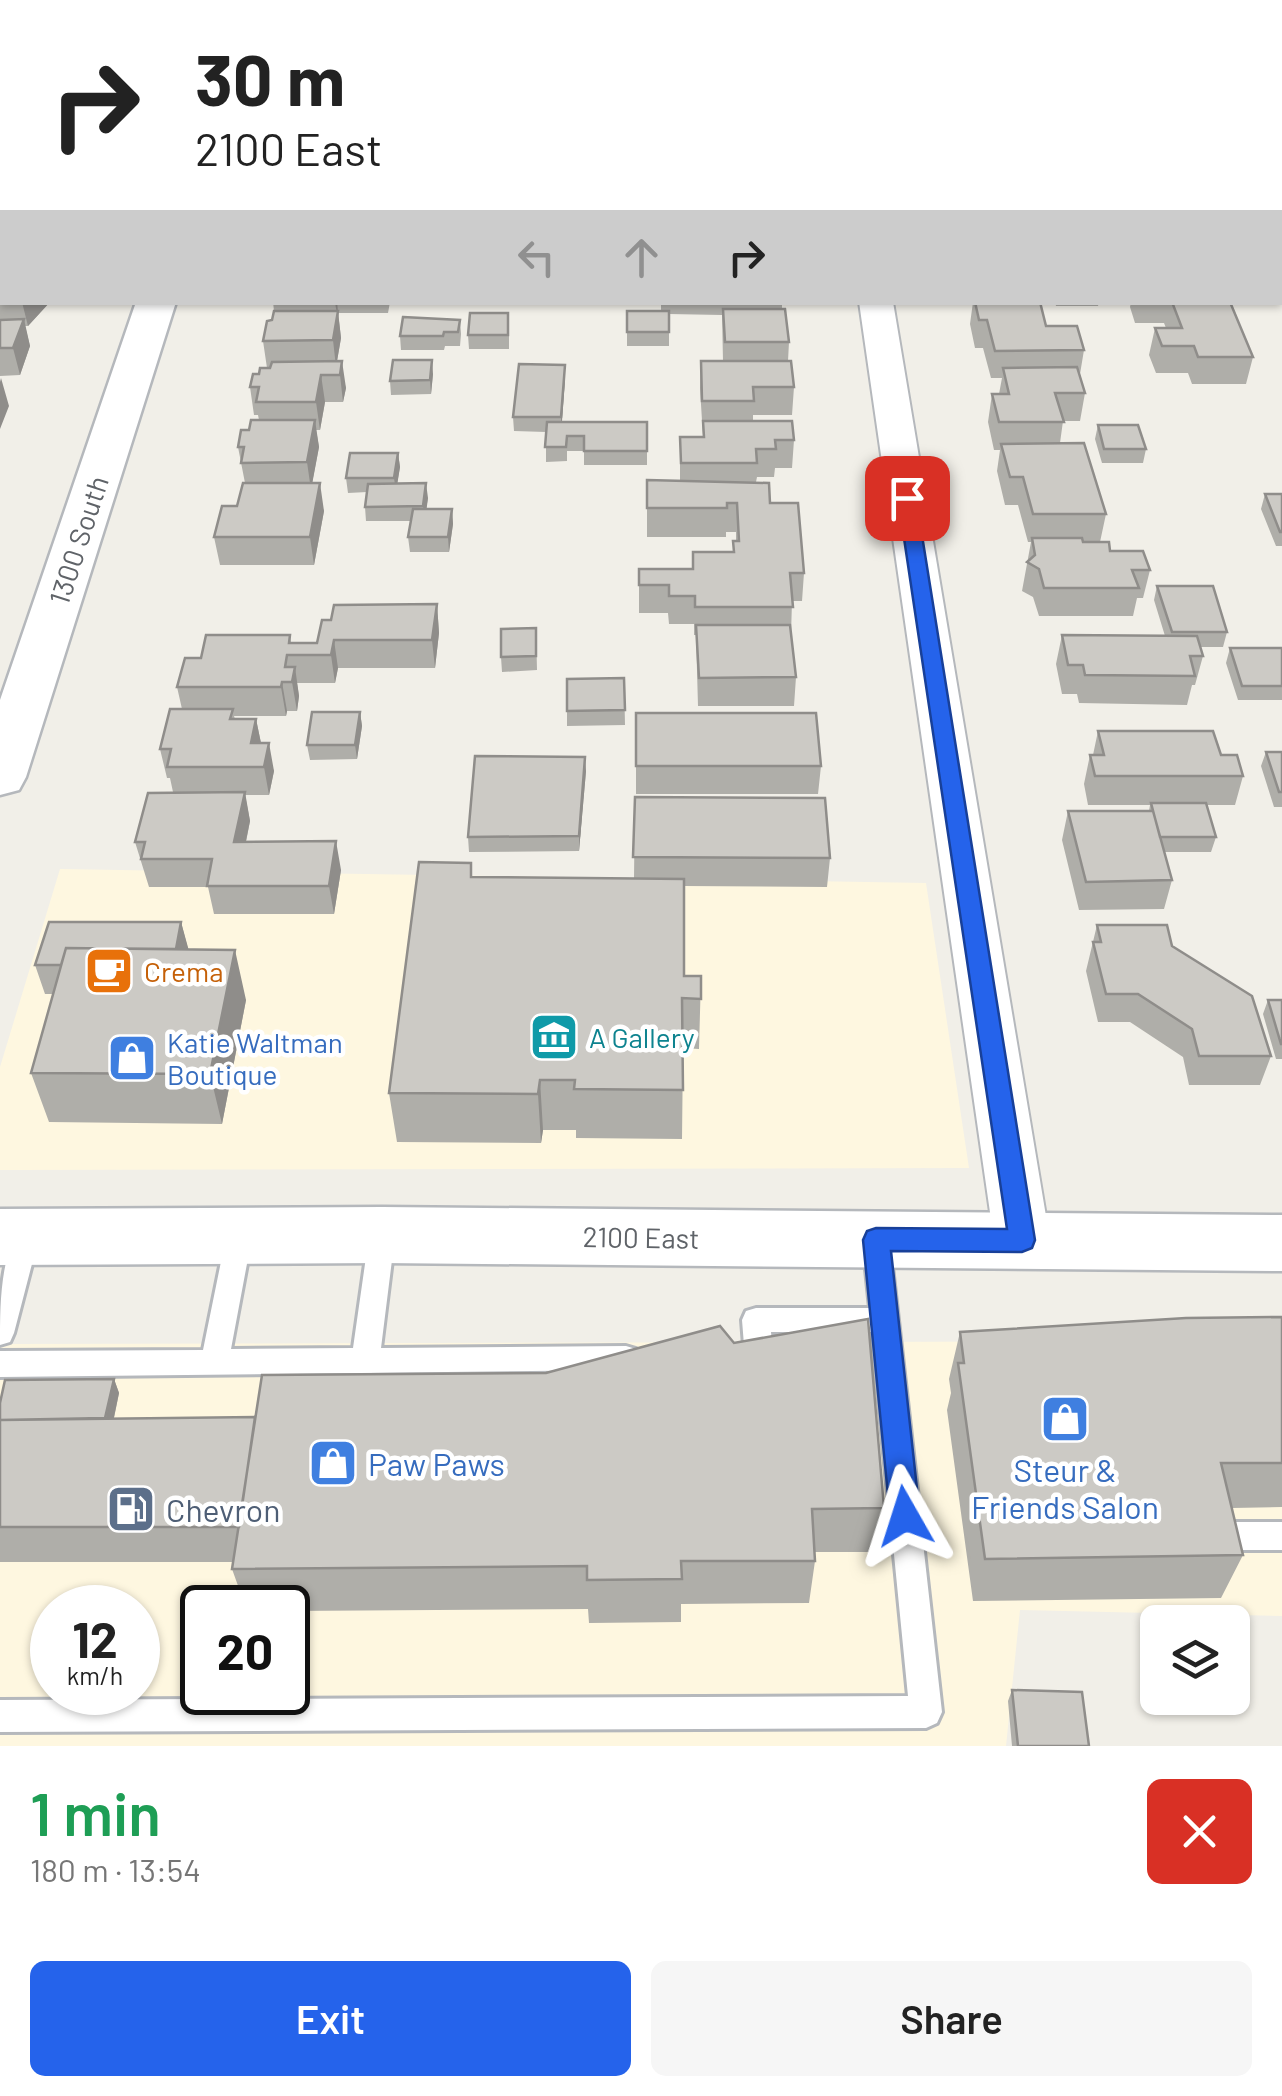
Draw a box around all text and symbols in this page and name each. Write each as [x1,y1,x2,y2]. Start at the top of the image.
text: 30 m [195,36,345,120]
icon: right [30,40,160,170]
text: 2100 East [195,121,382,175]
icon: left [509,230,564,285]
icon: ahead [614,230,669,285]
icon: right [719,230,774,285]
pin [865,456,950,541]
street label: 1300 South [41,471,115,609]
icon: arrive [880,471,935,526]
cafe icon: Crema [83,945,135,997]
place label: Crema [144,954,223,988]
museum icon: A Gallery [528,1011,580,1063]
place label: A Gallery [589,1020,695,1054]
place label: Katie Waltman Boutique [167,1025,343,1091]
shop icon: Katie Waltman Boutique [106,1032,158,1084]
street label: 2100 East [582,1219,700,1255]
shop icon: Steur & Friends Salon [1039,1393,1091,1445]
shop icon: Paw Paws [307,1437,359,1489]
place label: Paw Paws [368,1444,505,1482]
place label: Steur & Friends Salon [971,1450,1159,1525]
position arrow [853,1464,957,1568]
fuel station icon: Chevron [105,1483,157,1535]
place label: Chevron [166,1490,280,1528]
speed limit sign: 20 [180,1585,310,1715]
map controls [1140,1605,1250,1715]
button: layers [1140,1605,1250,1715]
text: 12 [72,1608,118,1668]
text: km/h [67,1660,123,1690]
text: 1 min [30,1776,161,1848]
button: close [1147,1779,1252,1884]
text: 180 m · 13:54 [30,1850,201,1888]
button: Exit [30,1961,631,2076]
button: Share [651,1961,1252,2076]

